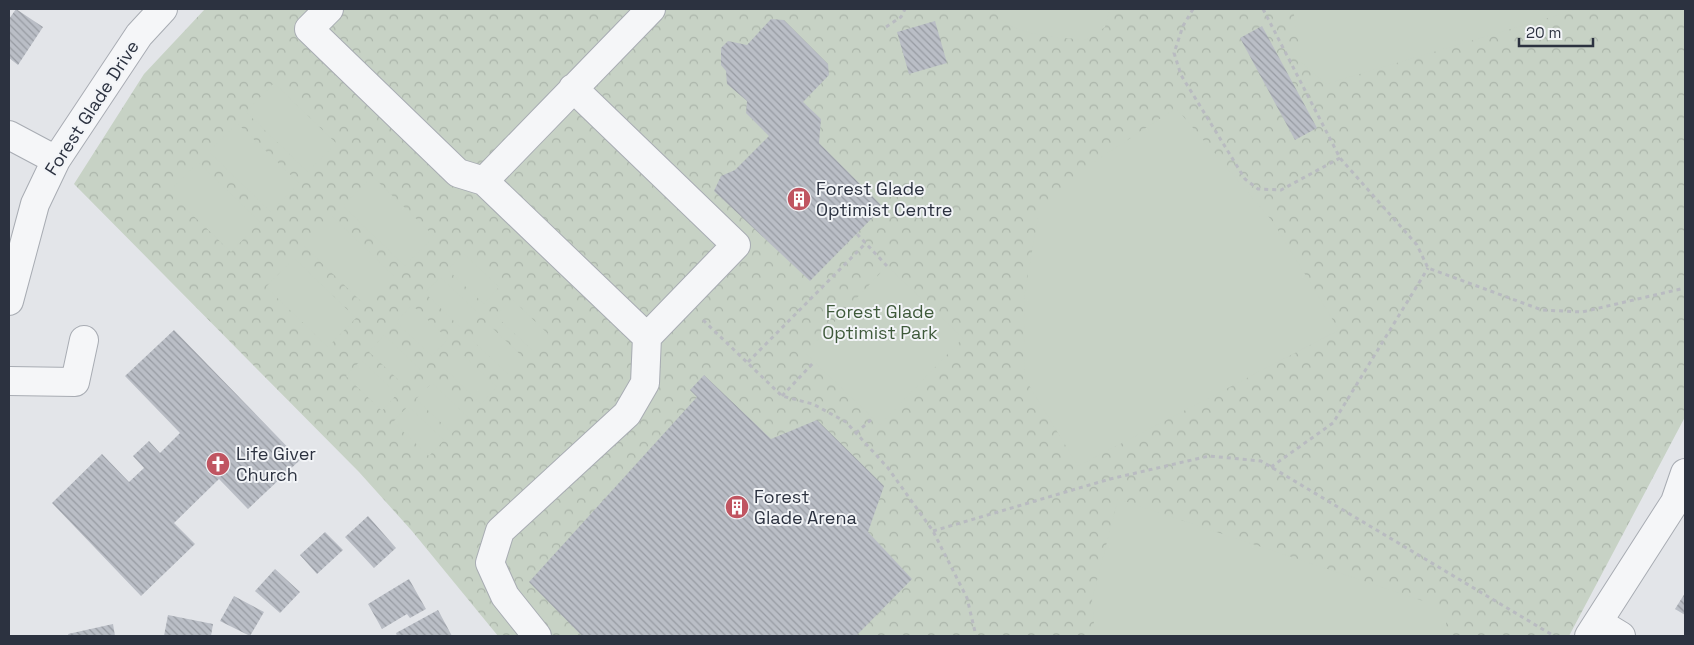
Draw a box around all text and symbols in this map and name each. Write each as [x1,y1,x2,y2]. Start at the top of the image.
scale bar [1519,15,1593,47]
text: 20 m [1526,23,1561,42]
street label: Forest Glade Drive [39,36,144,180]
place label: Forest Glade Optimist Centre [816,177,952,221]
building icon: Forest Glade Optimist Centre [786,186,812,212]
park label: Forest Glade Optimist Park [822,300,938,344]
place label: Life Giver Church [236,442,316,486]
church icon: Life Giver Church [205,451,231,477]
place label: Forest Glade Arena [754,485,857,529]
building icon: Forest Glade Arena [724,494,750,520]

